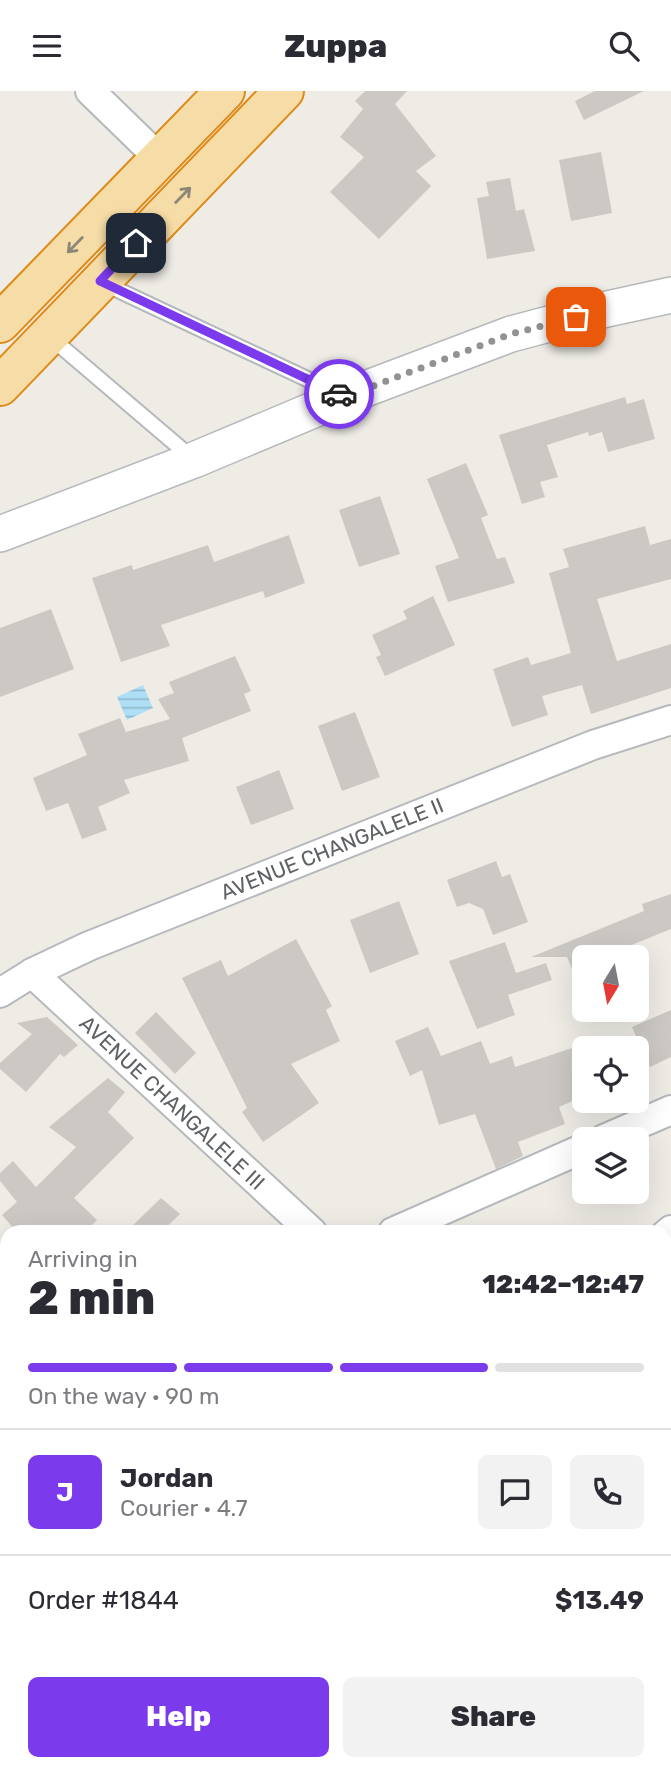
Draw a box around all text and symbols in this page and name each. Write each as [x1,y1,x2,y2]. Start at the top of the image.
icon: menu [28,27,66,65]
text: Zuppa [284,27,387,65]
icon: search [605,27,643,65]
one-way arrow [174,187,191,204]
pin [106,213,166,273]
icon: home [117,224,155,262]
one-way arrow [66,236,83,253]
pin [546,287,606,347]
icon: bag [557,298,595,336]
courier [304,359,374,429]
icon: car [320,375,358,413]
street label: AVENUE CHANGALELE II [217,792,447,905]
north arrow [572,945,649,1022]
map controls [572,945,649,1204]
street label: AVENUE CHANGALELE III [75,1010,270,1195]
button: locate [572,1036,649,1113]
button: layers [572,1127,649,1204]
text: Arriving in [28,1245,138,1273]
text: 12:42–12:47 [482,1269,644,1300]
text: 2 min [28,1271,155,1326]
text: On the way · 90 m [28,1382,219,1410]
button: chat [478,1455,552,1529]
button: phone [570,1455,644,1529]
text: Jordan [120,1463,213,1494]
text: J [56,1477,74,1508]
text: Courier · 4.7 [120,1494,247,1522]
text: Order #1844 [28,1585,179,1616]
text: $13.49 [555,1585,644,1616]
button: Help [28,1677,329,1757]
button: Share [343,1677,644,1757]

